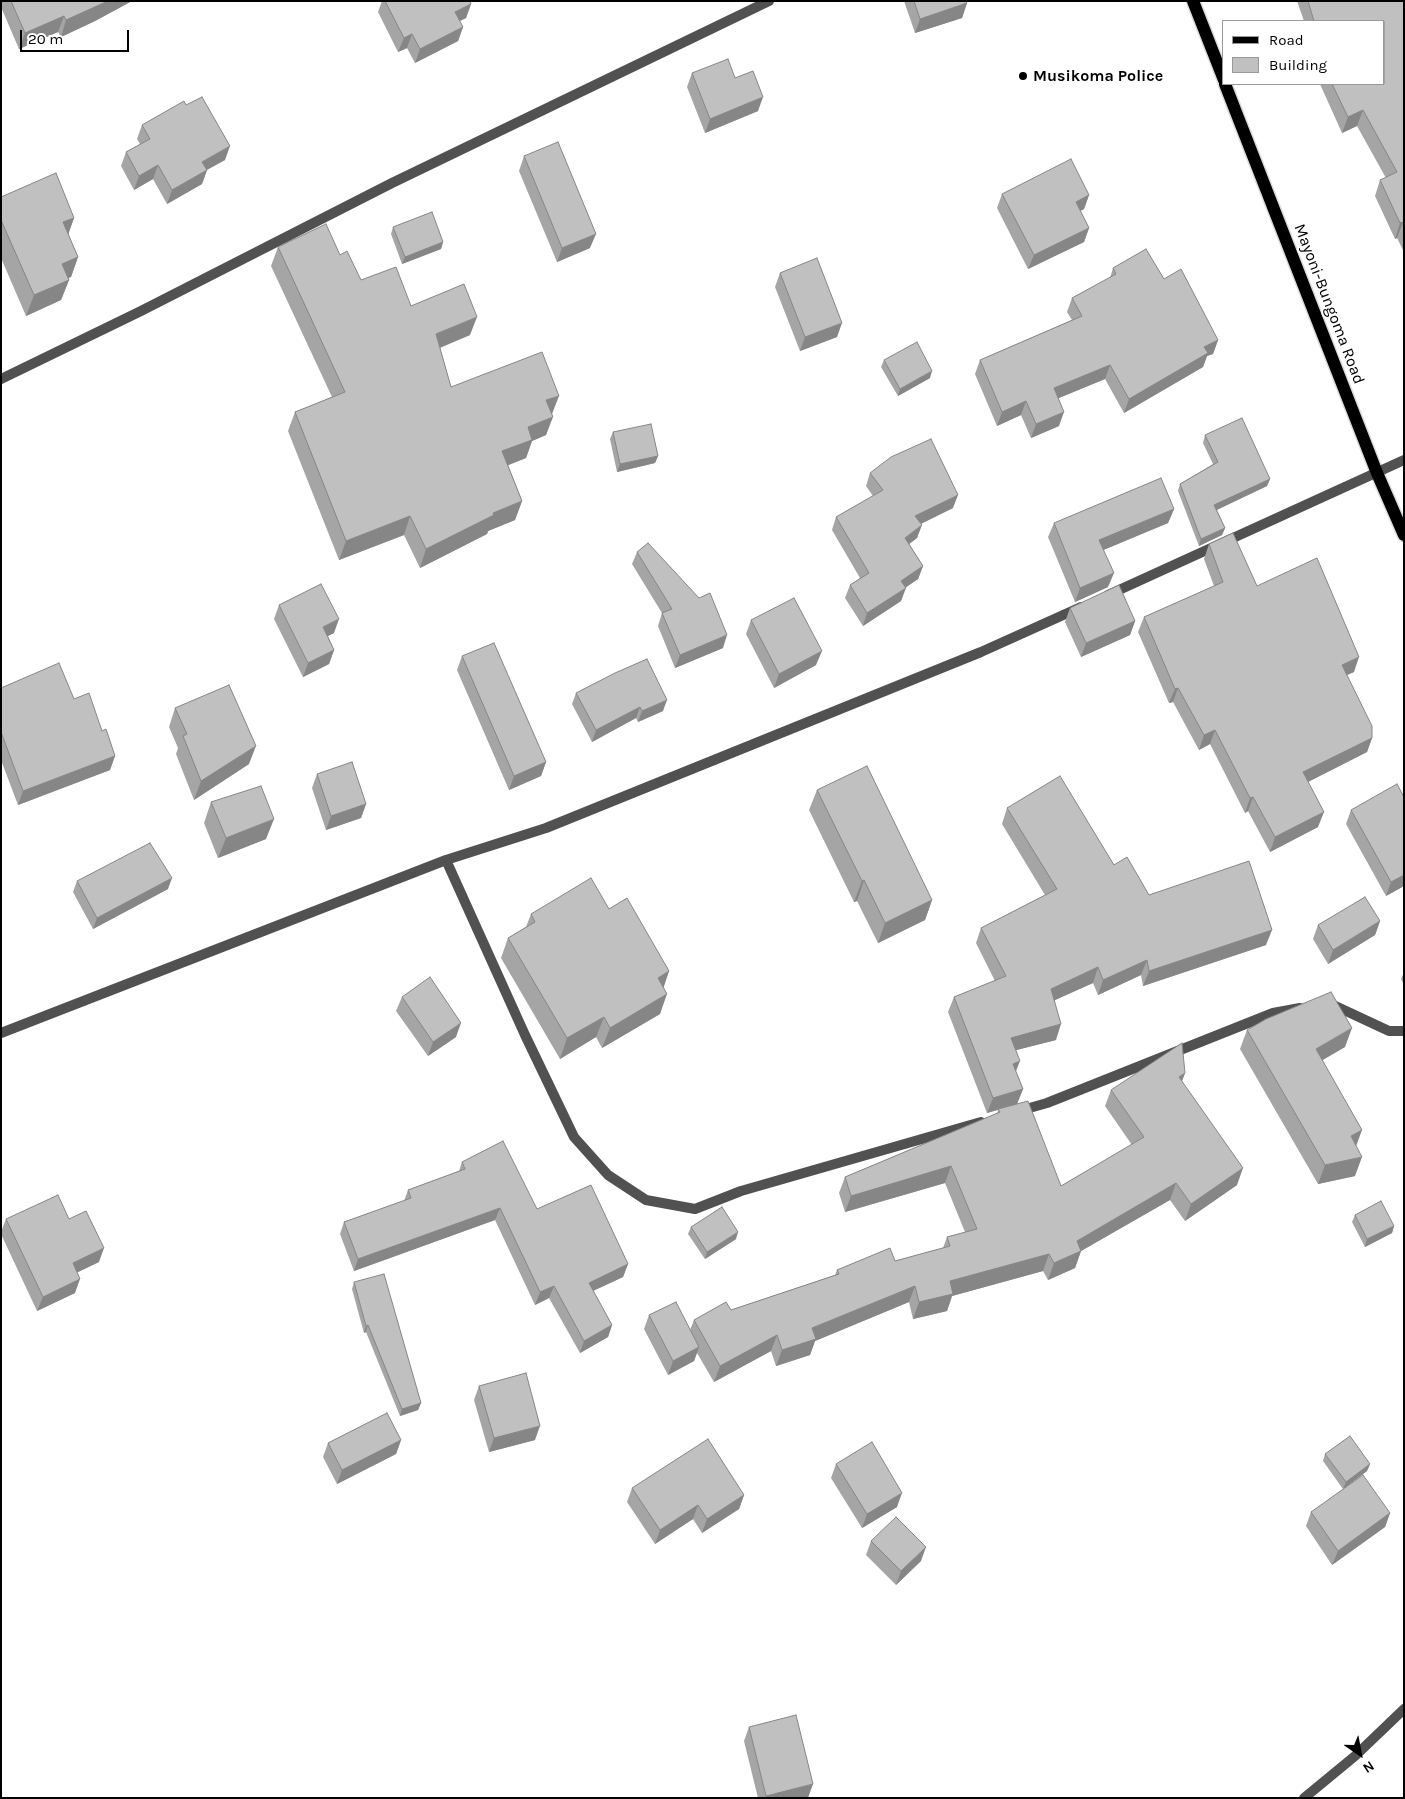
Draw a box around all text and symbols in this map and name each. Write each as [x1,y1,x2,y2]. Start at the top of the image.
scale bar [22,20,131,52]
legend [1222,20,1385,85]
text: 20 m [28,30,63,48]
text: Road [1269,31,1304,49]
text: Building [1269,56,1327,74]
place label: Musikoma Police [1033,66,1163,86]
marker: Musikoma Police [1017,70,1029,82]
street label: Mayoni-Bungoma Road [1290,221,1368,387]
north arrow [1335,1729,1385,1779]
text: N [1360,1757,1377,1777]

